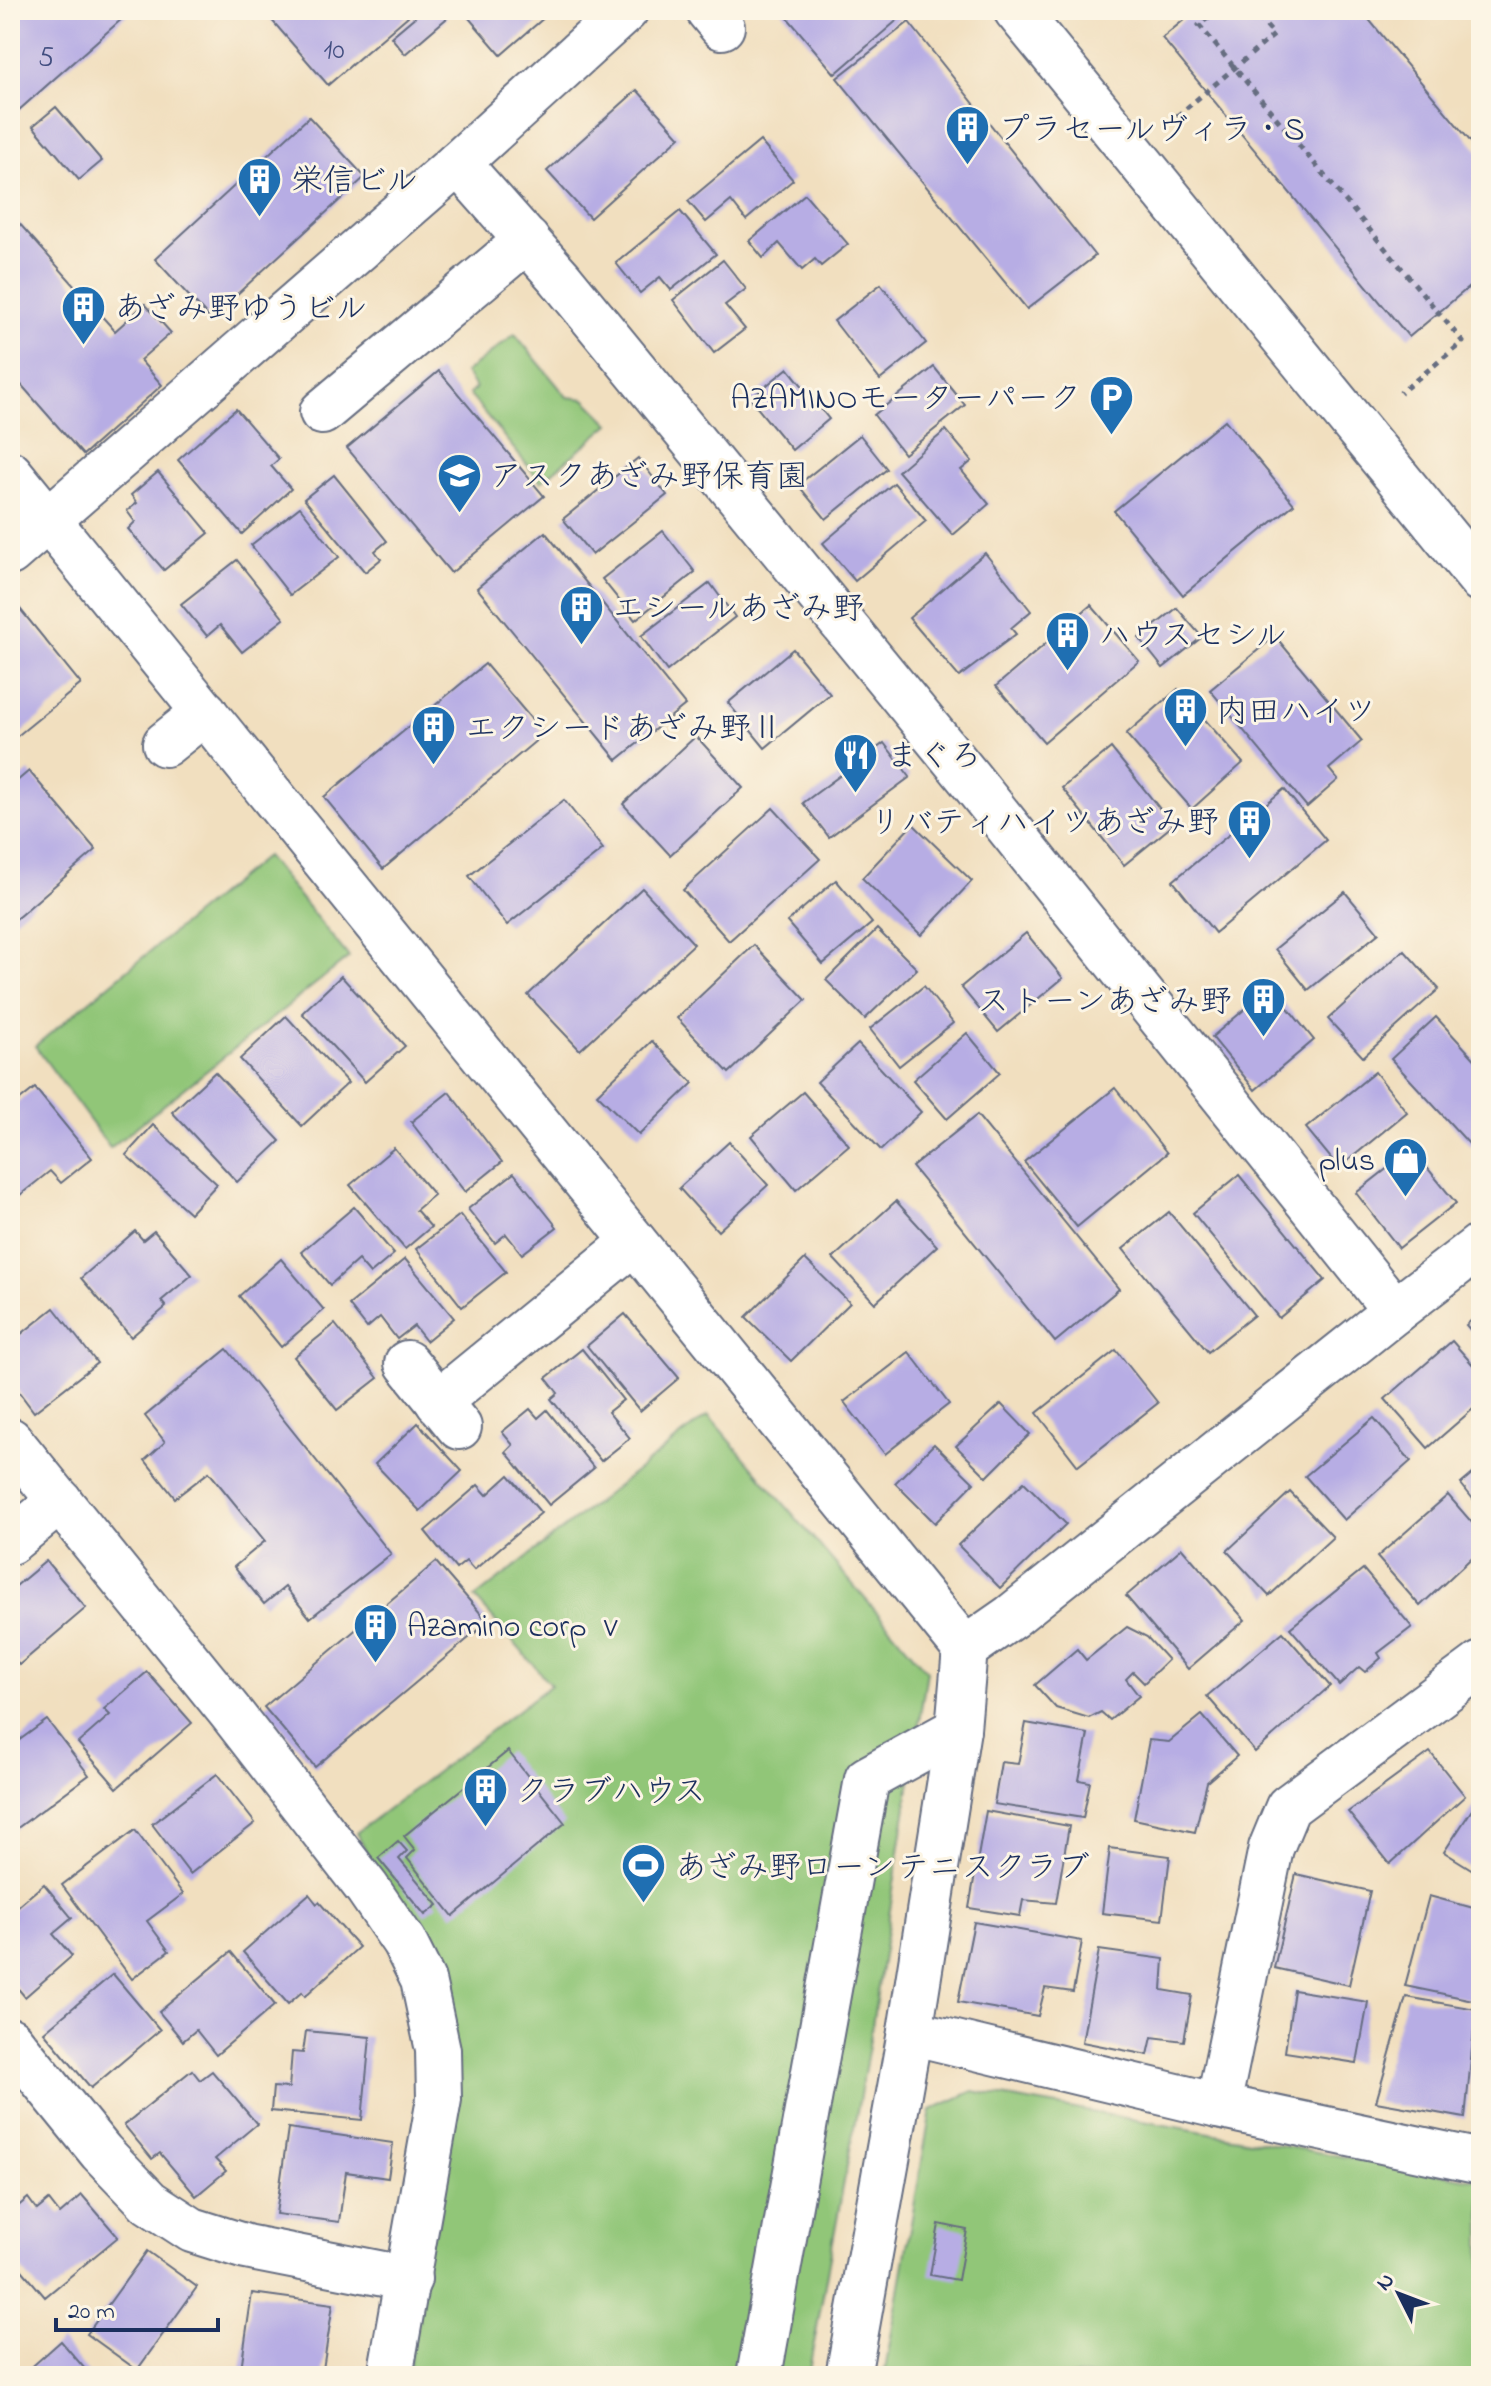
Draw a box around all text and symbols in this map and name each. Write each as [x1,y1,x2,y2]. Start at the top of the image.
house number: 10 [323,31,345,72]
house number: 5 [38,38,54,79]
building icon: プラセールヴィラ・S [943,104,991,167]
place label: プラセールヴィラ・S [998,108,1305,155]
building icon: 栄信ビル [236,155,284,218]
place label: 栄信ビル [291,159,418,206]
building icon: あざみ野ゆうビル [59,283,107,346]
place label: あざみ野ゆうビル [114,287,367,334]
parking icon: AZAMINOモーターパーク [1088,373,1136,436]
place label: AZAMINOモーターパーク [730,377,1081,424]
school or university icon: アスクあざみ野保育園 [435,451,483,514]
place label: アスクあざみ野保育園 [490,455,808,502]
building icon: エシールあざみ野 [557,583,605,646]
place label: エシールあざみ野 [612,587,864,634]
building icon: ハウスセシル [1044,610,1092,673]
place label: ハウスセシル [1099,614,1287,661]
building icon: 内田ハイツ [1161,686,1209,749]
place label: 内田ハイツ [1216,690,1376,737]
building icon: エクシードあざみ野Ⅱ [410,703,458,766]
place label: エクシードあざみ野Ⅱ [465,707,783,754]
restaurant icon: まぐろ [831,731,879,794]
place label: まぐろ [886,735,982,782]
building icon: リバティハイツあざみ野 [1226,797,1274,860]
place label: リバティハイツあざみ野 [869,801,1219,848]
building icon: ストーンあざみ野 [1239,976,1287,1039]
place label: ストーンあざみ野 [977,980,1232,1027]
shop icon: plus [1382,1135,1430,1198]
place label: plus [1319,1139,1375,1186]
building icon: Azamino corp ⅴ [352,1601,400,1664]
place label: Azamino corp ⅴ [407,1605,627,1652]
building icon: クラブハウス [461,1766,509,1829]
place label: クラブハウス [516,1770,706,1817]
sports icon: あざみ野ローンテニスクラブ [620,1842,668,1905]
place label: あざみ野ローンテニスクラブ [675,1846,1090,1893]
north arrow [1359,2254,1439,2334]
text: N [1370,2266,1403,2299]
scale bar [56,2282,218,2332]
text: 20 m [68,2295,115,2330]

